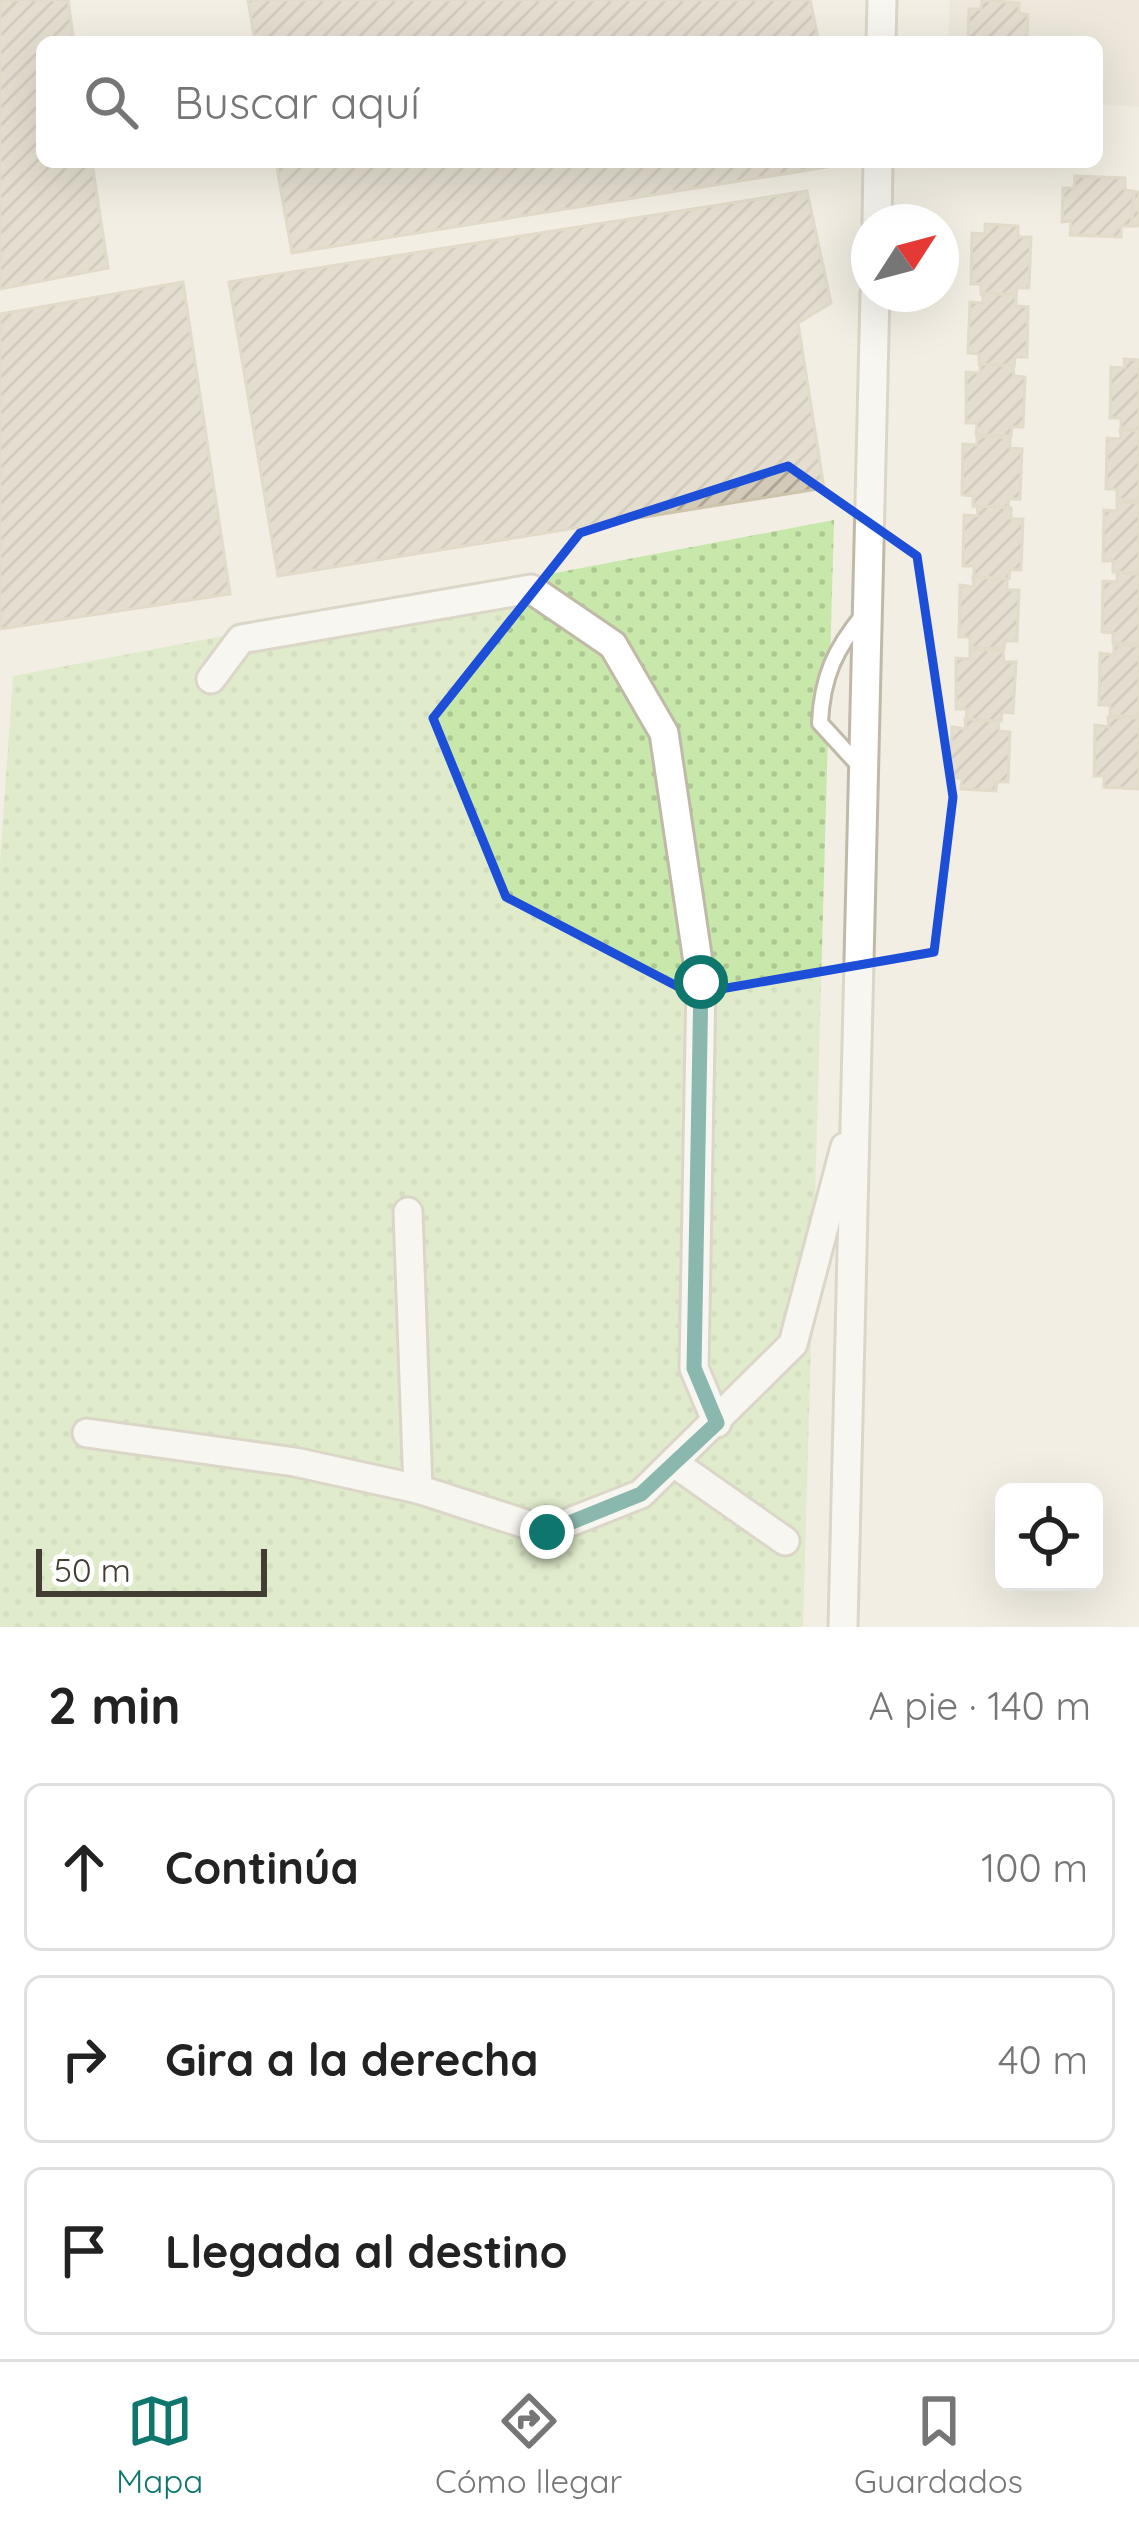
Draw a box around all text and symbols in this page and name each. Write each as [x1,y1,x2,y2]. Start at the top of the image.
search box [36,36,1103,168]
icon: search [78,69,144,135]
text: Buscar aquí [174,74,420,130]
north arrow [851,204,959,312]
route start [674,955,728,1009]
map controls [995,1483,1103,1591]
button: locate [995,1483,1103,1591]
route end [520,1505,574,1559]
scale bar [36,1543,267,1596]
text: 50 m [54,1549,131,1590]
text: 2 min [48,1673,181,1737]
text: A pie · 140 m [868,1681,1091,1730]
icon: ahead [51,1834,117,1900]
text: Continúa [165,1839,359,1895]
text: 100 m [981,1843,1088,1892]
icon: right [51,2026,117,2092]
text: Gira a la derecha [165,2031,539,2087]
text: 40 m [998,2035,1088,2084]
icon: arrive [51,2218,117,2284]
text: Llegada al destino [165,2223,568,2279]
tab: Mapa [116,2388,203,2501]
tab: Cómo llegar [435,2388,622,2501]
tab: Guardados [854,2388,1023,2501]

